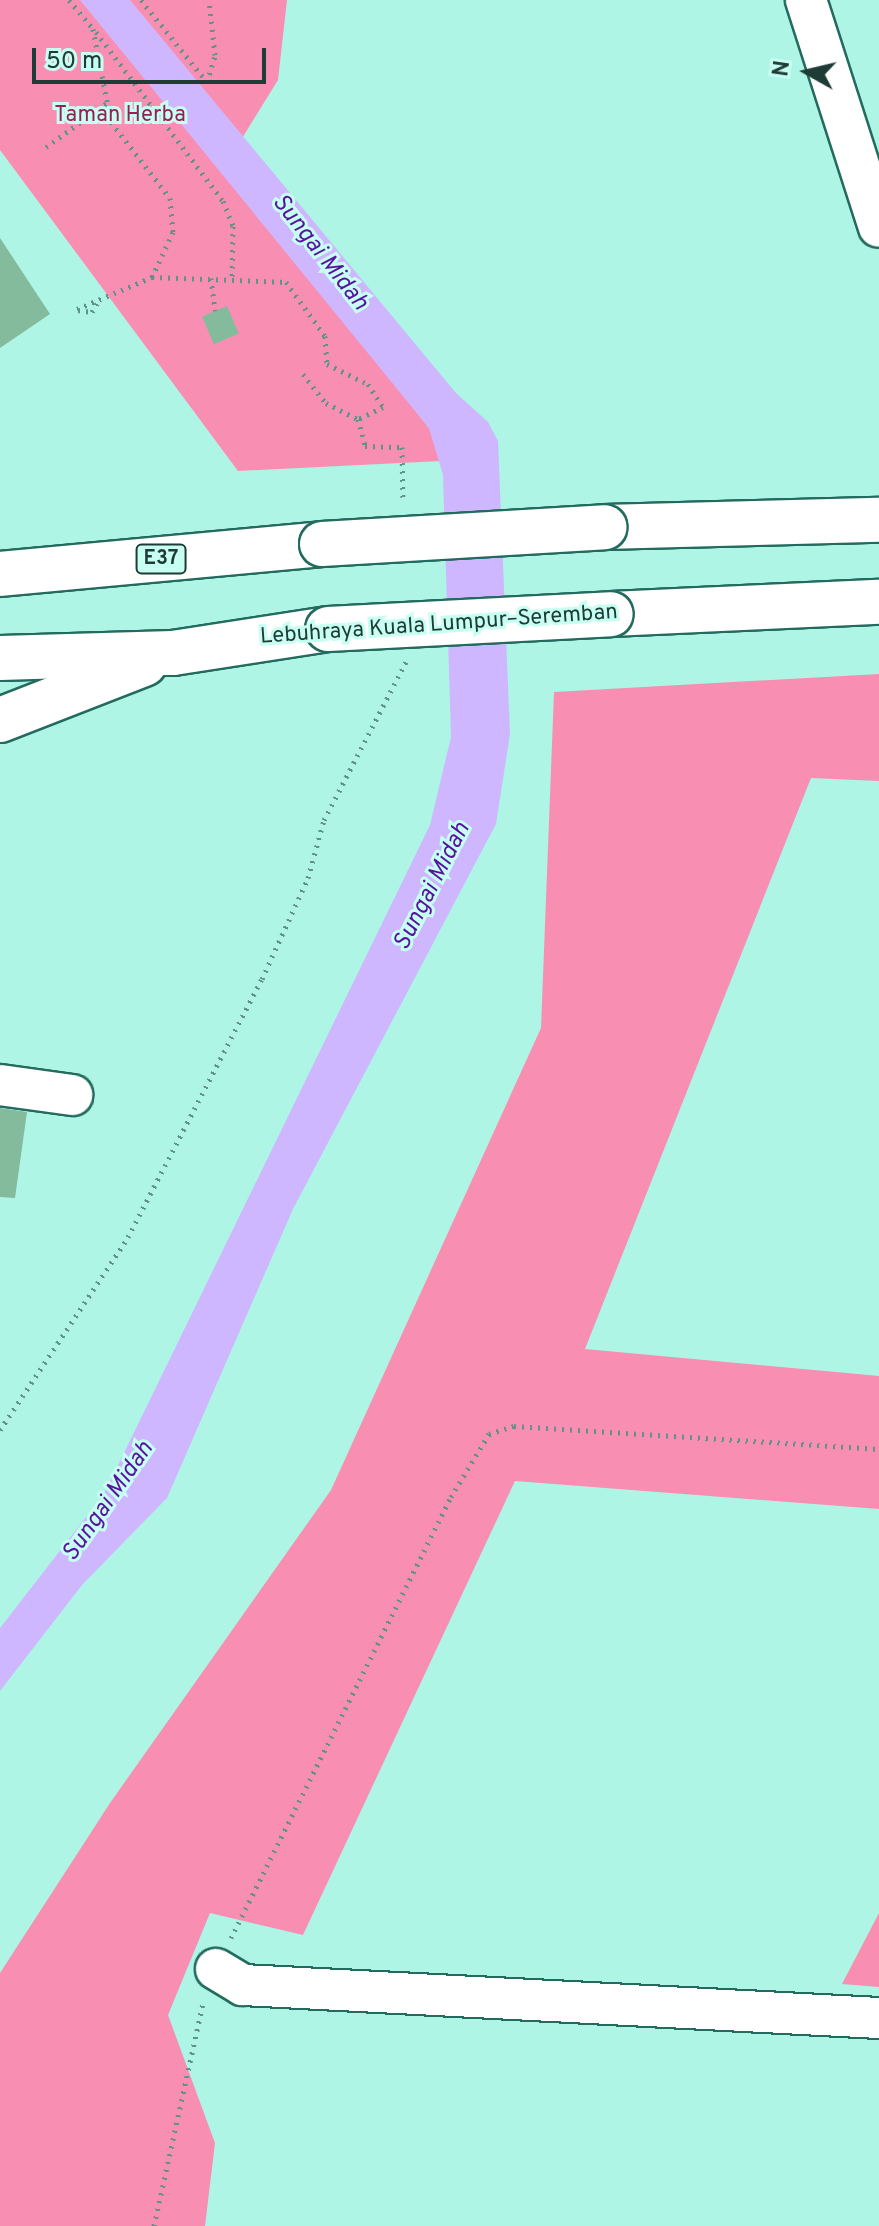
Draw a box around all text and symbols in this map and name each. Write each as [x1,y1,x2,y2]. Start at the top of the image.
scale bar [36,32,270,82]
north arrow [767,32,847,112]
text: 50 m [46,47,102,77]
text: N [768,59,797,78]
park label: Taman Herba [54,103,186,129]
water label: Sungai Midah [265,189,373,317]
road number: E37 [135,543,187,575]
street label: Lebuhraya Kuala Lumpur–Seremban [259,599,619,651]
water label: Sungai Midah [388,818,478,956]
water label: Sungai Midah [57,1437,161,1567]

